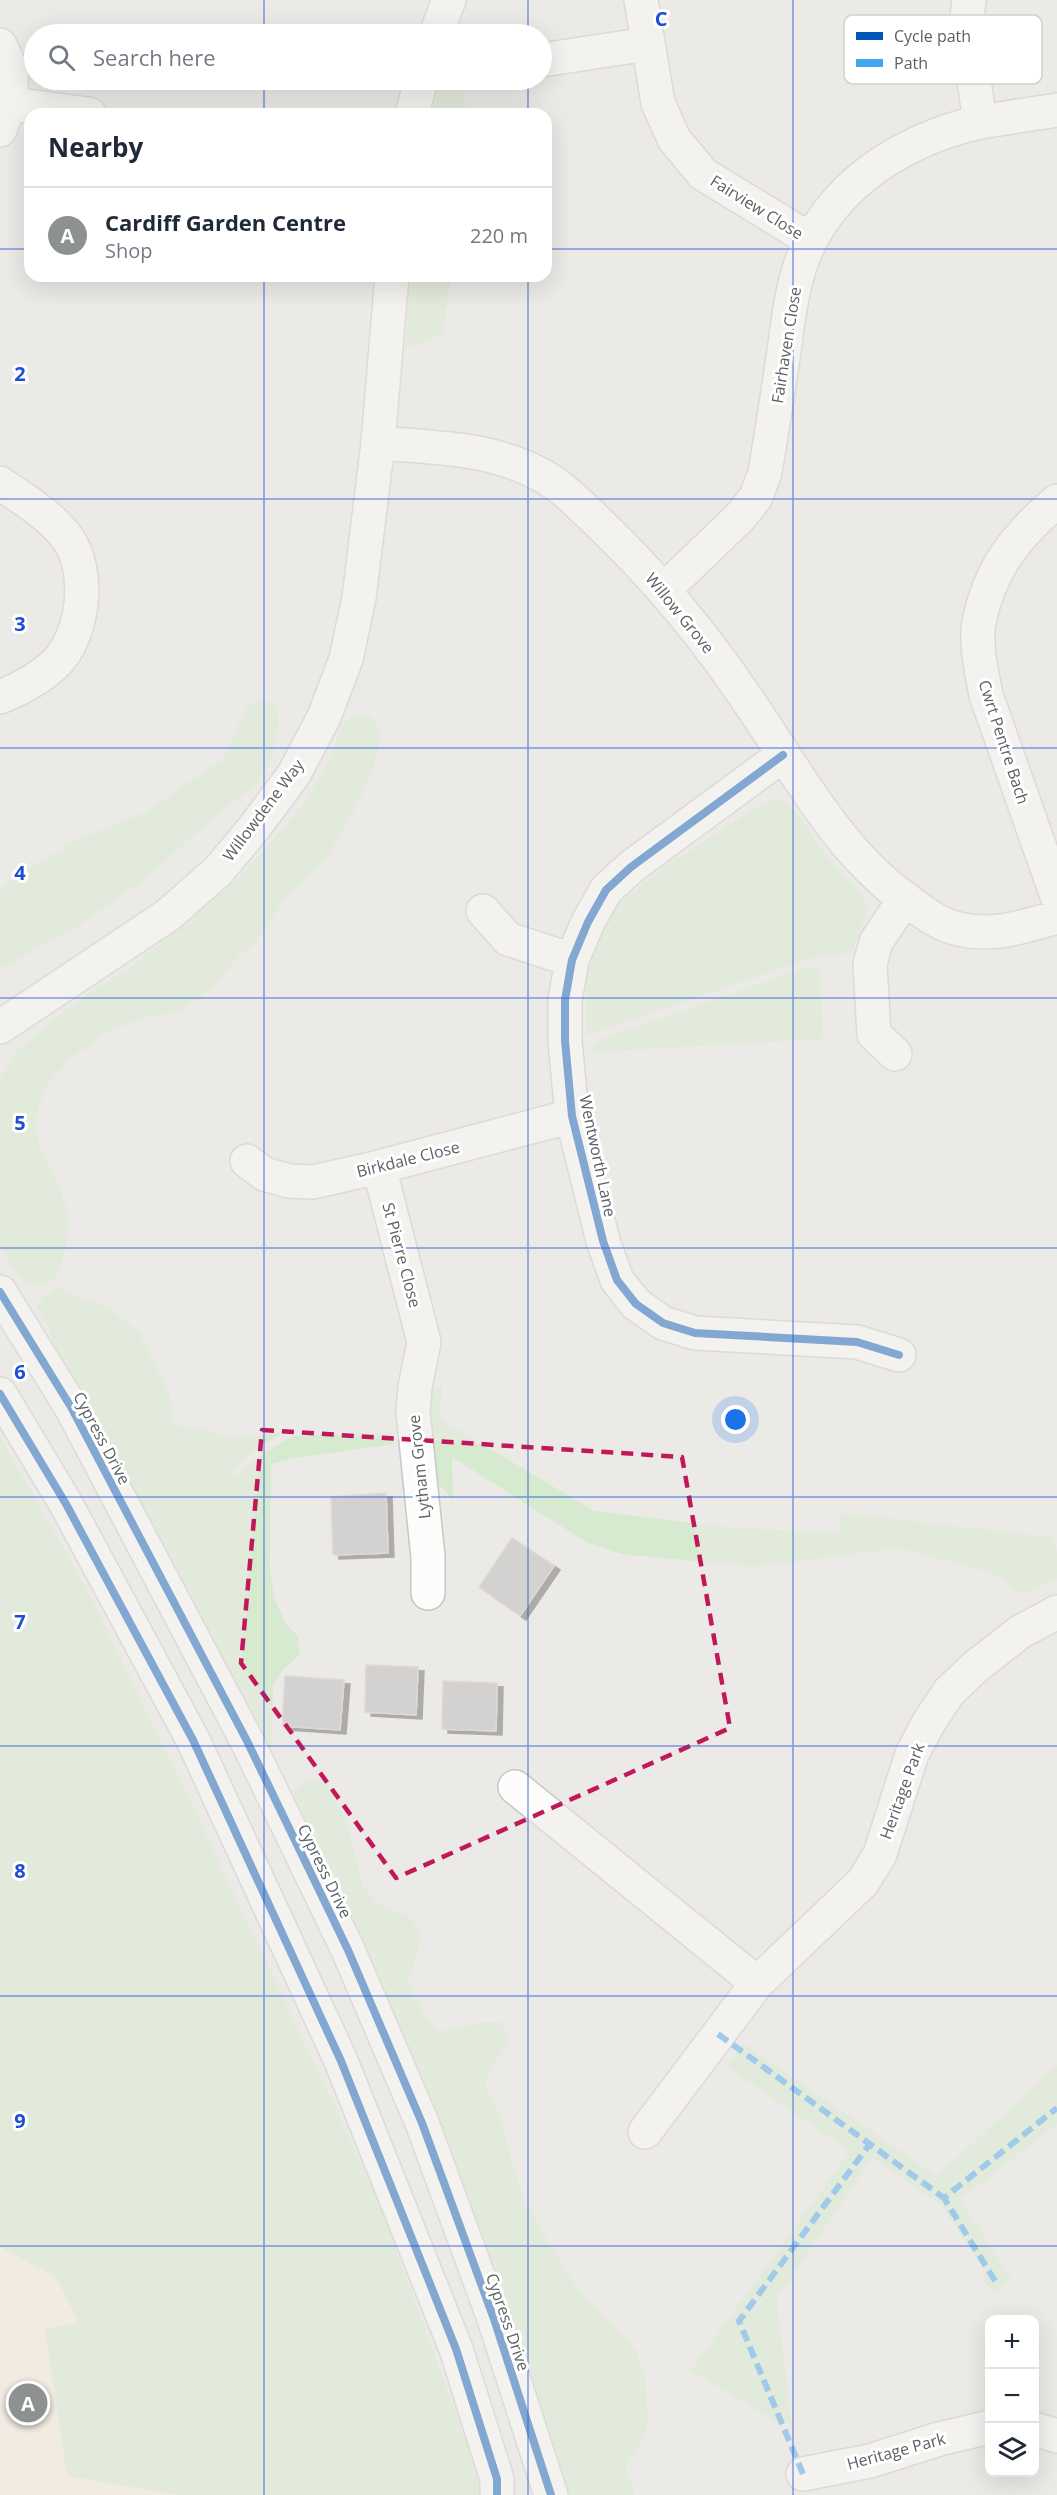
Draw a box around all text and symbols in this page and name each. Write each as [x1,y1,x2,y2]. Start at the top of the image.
text: C [655,5,668,32]
legend [844,15,1042,84]
search box [24,24,552,90]
text: Cycle path [894,25,971,47]
icon: search [45,41,78,74]
text: Search here [93,42,216,72]
text: Path [894,52,928,74]
text: Nearby [48,129,143,165]
street label: Fairview Close [706,170,808,244]
text: Cardiff Garden Centre [105,207,346,237]
text: A [61,222,74,249]
text: 220 m [470,222,528,249]
text: Shop [105,237,153,264]
street label: Fairhaven Close [766,285,806,405]
text: 2 [14,360,26,387]
street label: Willow Grove [641,568,719,658]
text: 3 [14,610,26,637]
street label: Cwrt Pentre Bach [974,677,1034,807]
street label: Willowdene Way [217,754,309,865]
text: 4 [14,859,26,886]
street label: Wentworth Lane [574,1093,622,1219]
text: 5 [14,1109,26,1136]
street label: Birkdale Close [354,1136,462,1182]
street label: St Pierre Close [377,1200,427,1310]
text: 6 [14,1358,26,1385]
street label: Cypress Drive [68,1388,136,1488]
your location [721,1405,750,1434]
street label: Lytham Grove [403,1414,435,1520]
text: 7 [14,1608,26,1635]
street label: Heritage Park [874,1739,930,1842]
street label: Cypress Drive [293,1820,357,1922]
text: 8 [14,1857,26,1884]
text: 9 [14,2107,26,2134]
street label: Cypress Drive [481,2270,535,2374]
map controls [985,2315,1039,2477]
button: + [985,2315,1039,2369]
button: − [985,2369,1039,2423]
pin: A [9,2380,48,2426]
button: layers [985,2423,1039,2477]
street label: Heritage Park [844,2427,948,2475]

